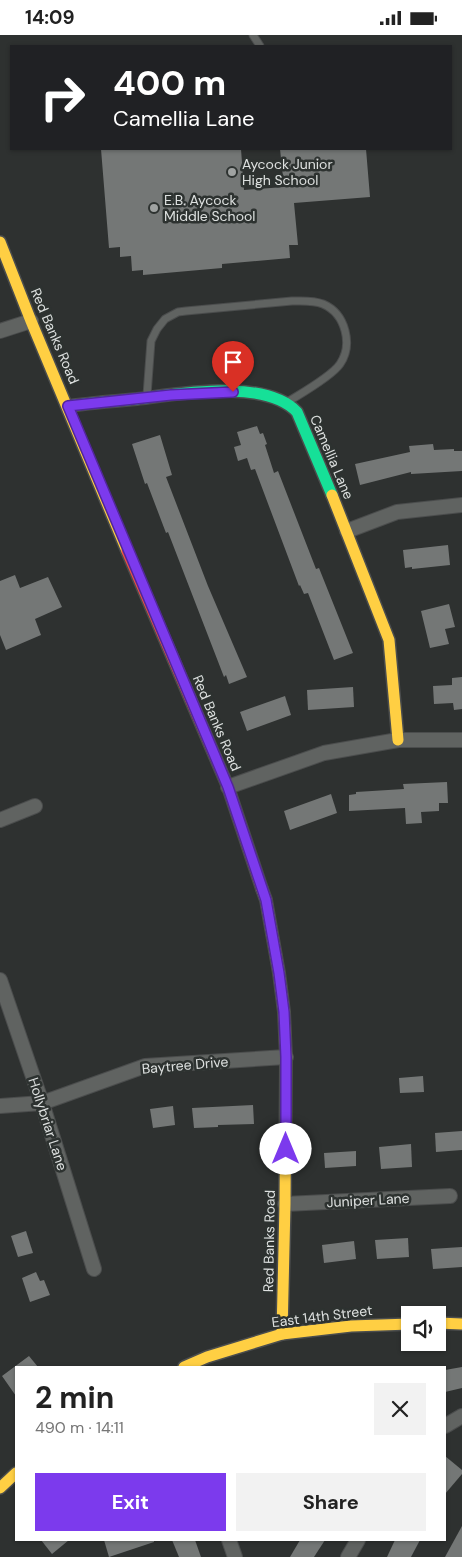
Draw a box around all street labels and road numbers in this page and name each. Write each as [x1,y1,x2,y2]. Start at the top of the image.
street label: Red Banks Road [27,285,83,387]
street label: Camellia Lane [306,412,358,502]
street label: Red Banks Road [189,672,245,774]
street label: Baytree Drive [141,1052,229,1078]
street label: Hollybriar Lane [25,1075,72,1173]
street label: Juniper Lane [326,1189,410,1211]
street label: Red Banks Road [259,1190,279,1292]
street label: East 14th Street [271,1301,373,1331]

